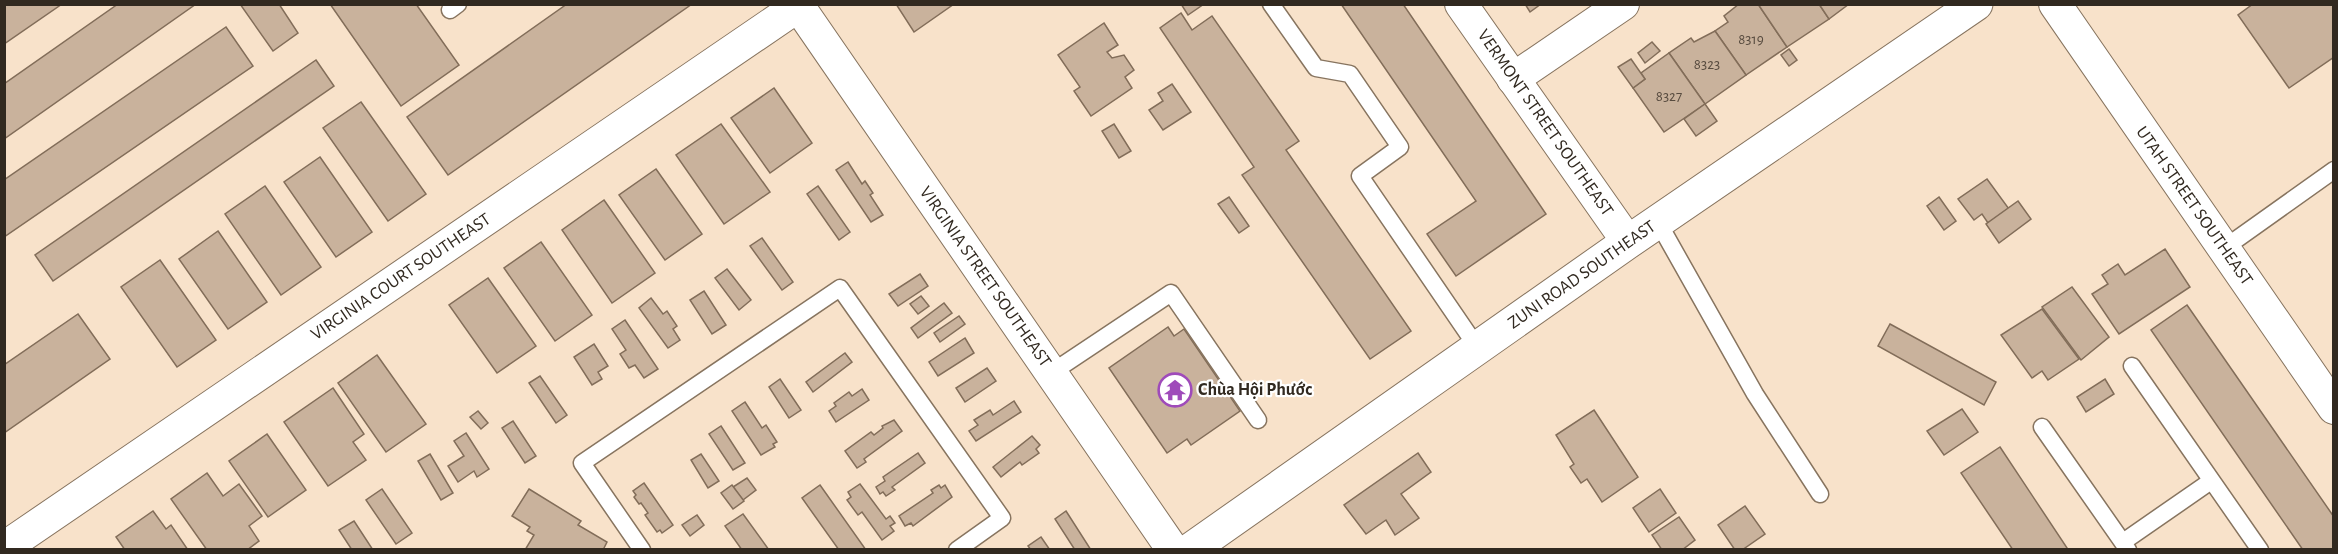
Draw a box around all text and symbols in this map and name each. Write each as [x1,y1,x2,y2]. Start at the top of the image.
street label: VERMONT STREET SOUTHEAST [1474,27,1616,220]
house number: 8319 [1738,32,1764,47]
house number: 8323 [1694,57,1720,72]
house number: 8327 [1656,89,1682,104]
street label: UTAH STREET SOUTHEAST [2132,123,2256,289]
street label: VIRGINIA STREET SOUTHEAST [916,184,1054,371]
street label: VIRGINIA COURT SOUTHEAST [308,210,494,344]
street label: ZUNI ROAD SOUTHEAST [1505,217,1659,333]
temple icon: Chùa Hội Phước [1157,372,1193,408]
place label: Chùa Hội Phước [1198,381,1312,399]

